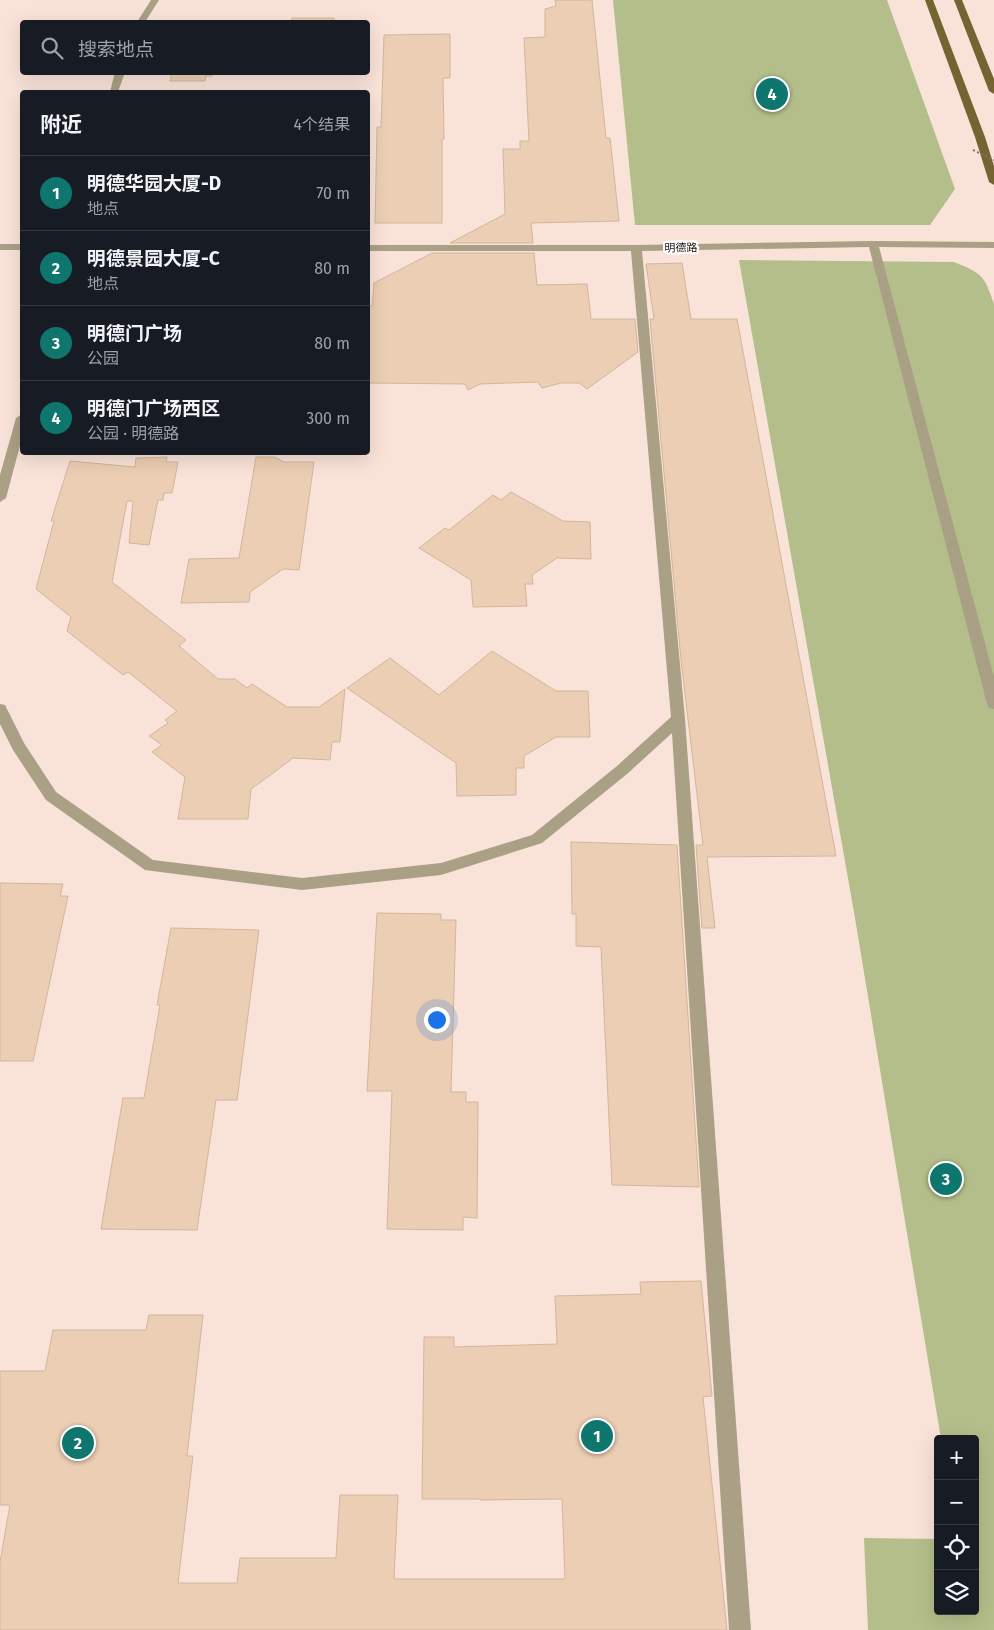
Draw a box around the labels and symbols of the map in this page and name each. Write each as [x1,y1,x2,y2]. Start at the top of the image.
pin: 4 [756,75,788,113]
street label: 明德路 [664,241,698,255]
your location [424,1007,450,1033]
pin: 3 [930,1160,962,1198]
pin: 1 [581,1417,613,1455]
pin: 2 [62,1424,94,1462]

